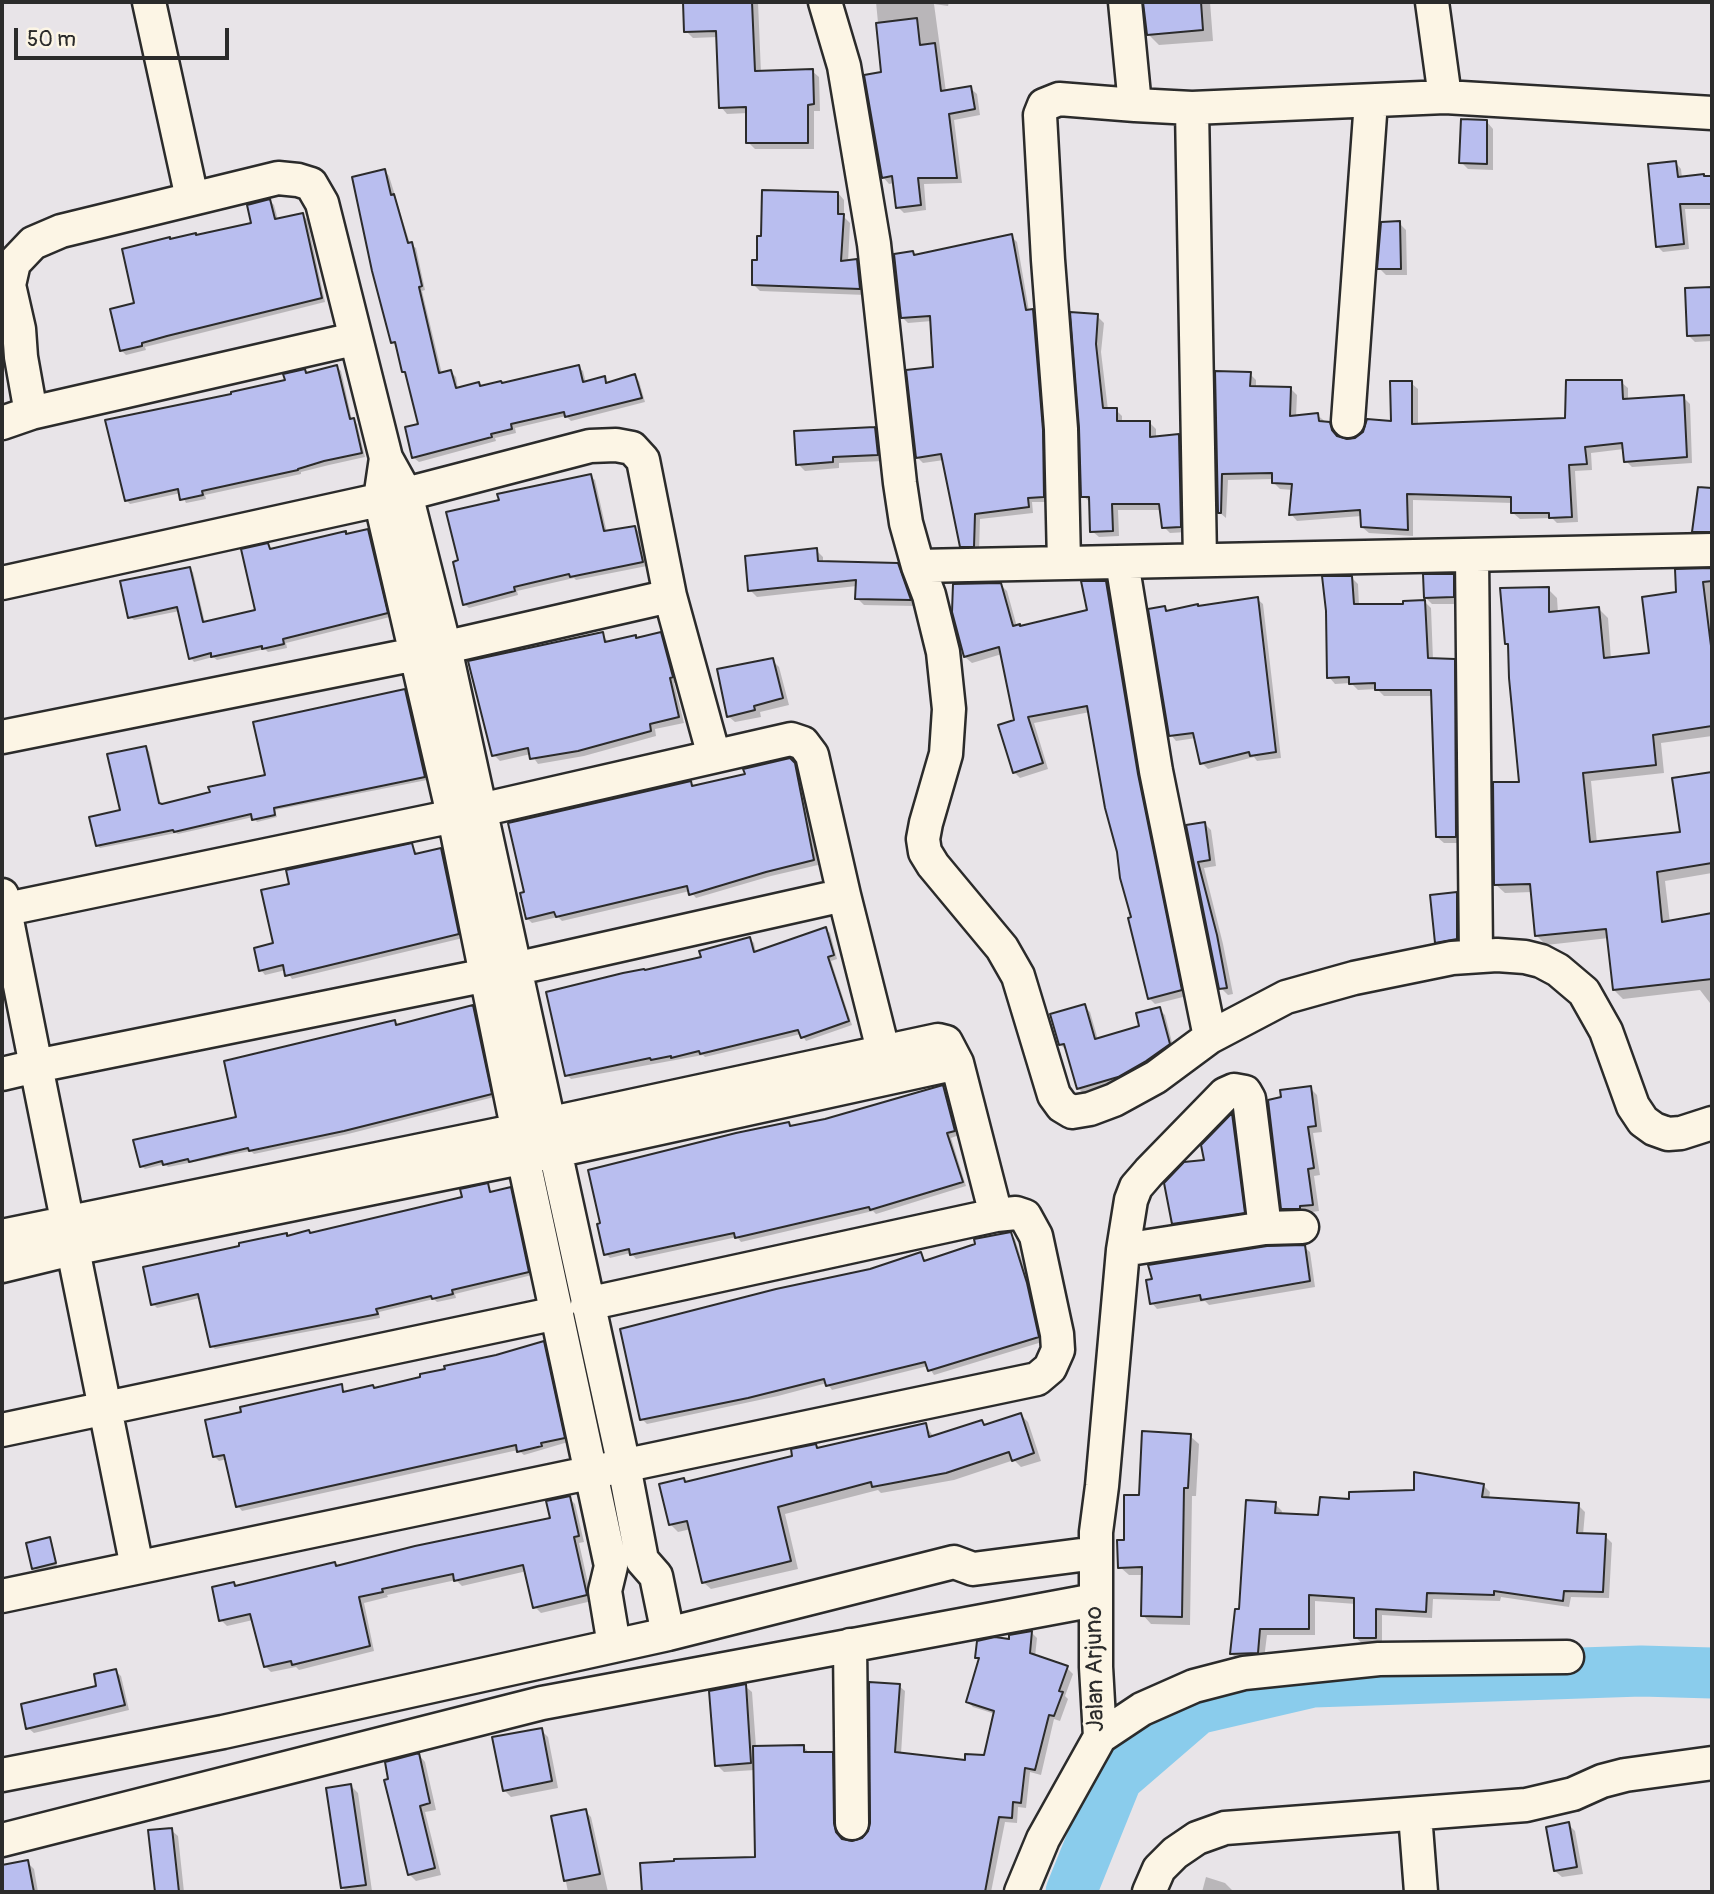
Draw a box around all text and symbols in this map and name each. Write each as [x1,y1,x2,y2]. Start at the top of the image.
scale bar [18,14,233,58]
text: 50 m [27,26,76,53]
street label: Jalan Arjuno [1081,1606,1111,1732]

